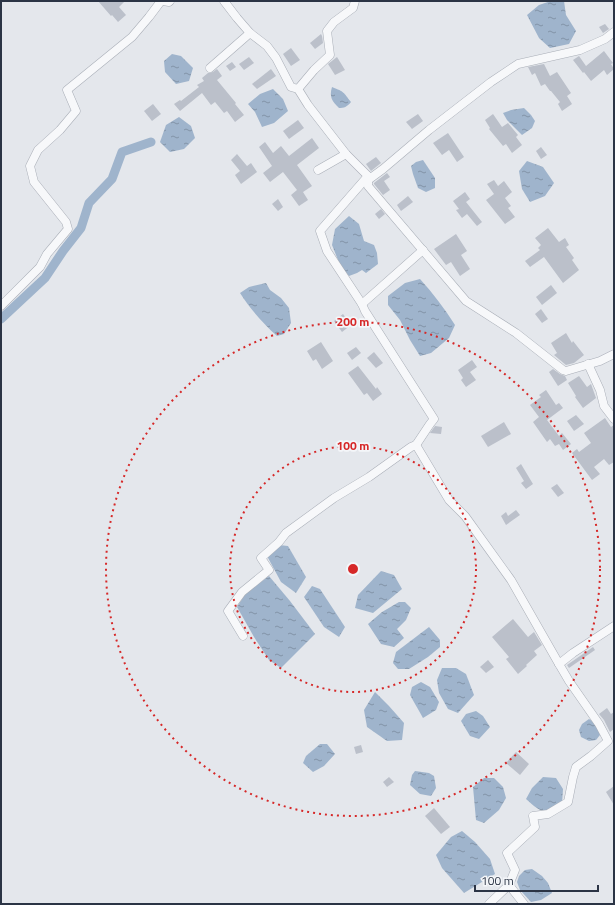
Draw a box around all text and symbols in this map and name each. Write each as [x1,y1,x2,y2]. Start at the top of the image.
text: 200 m [337,312,369,331]
text: 100 m [337,436,369,455]
centre of rings [346,562,360,576]
scale bar [475,867,598,893]
text: 100 m [481,871,514,890]

